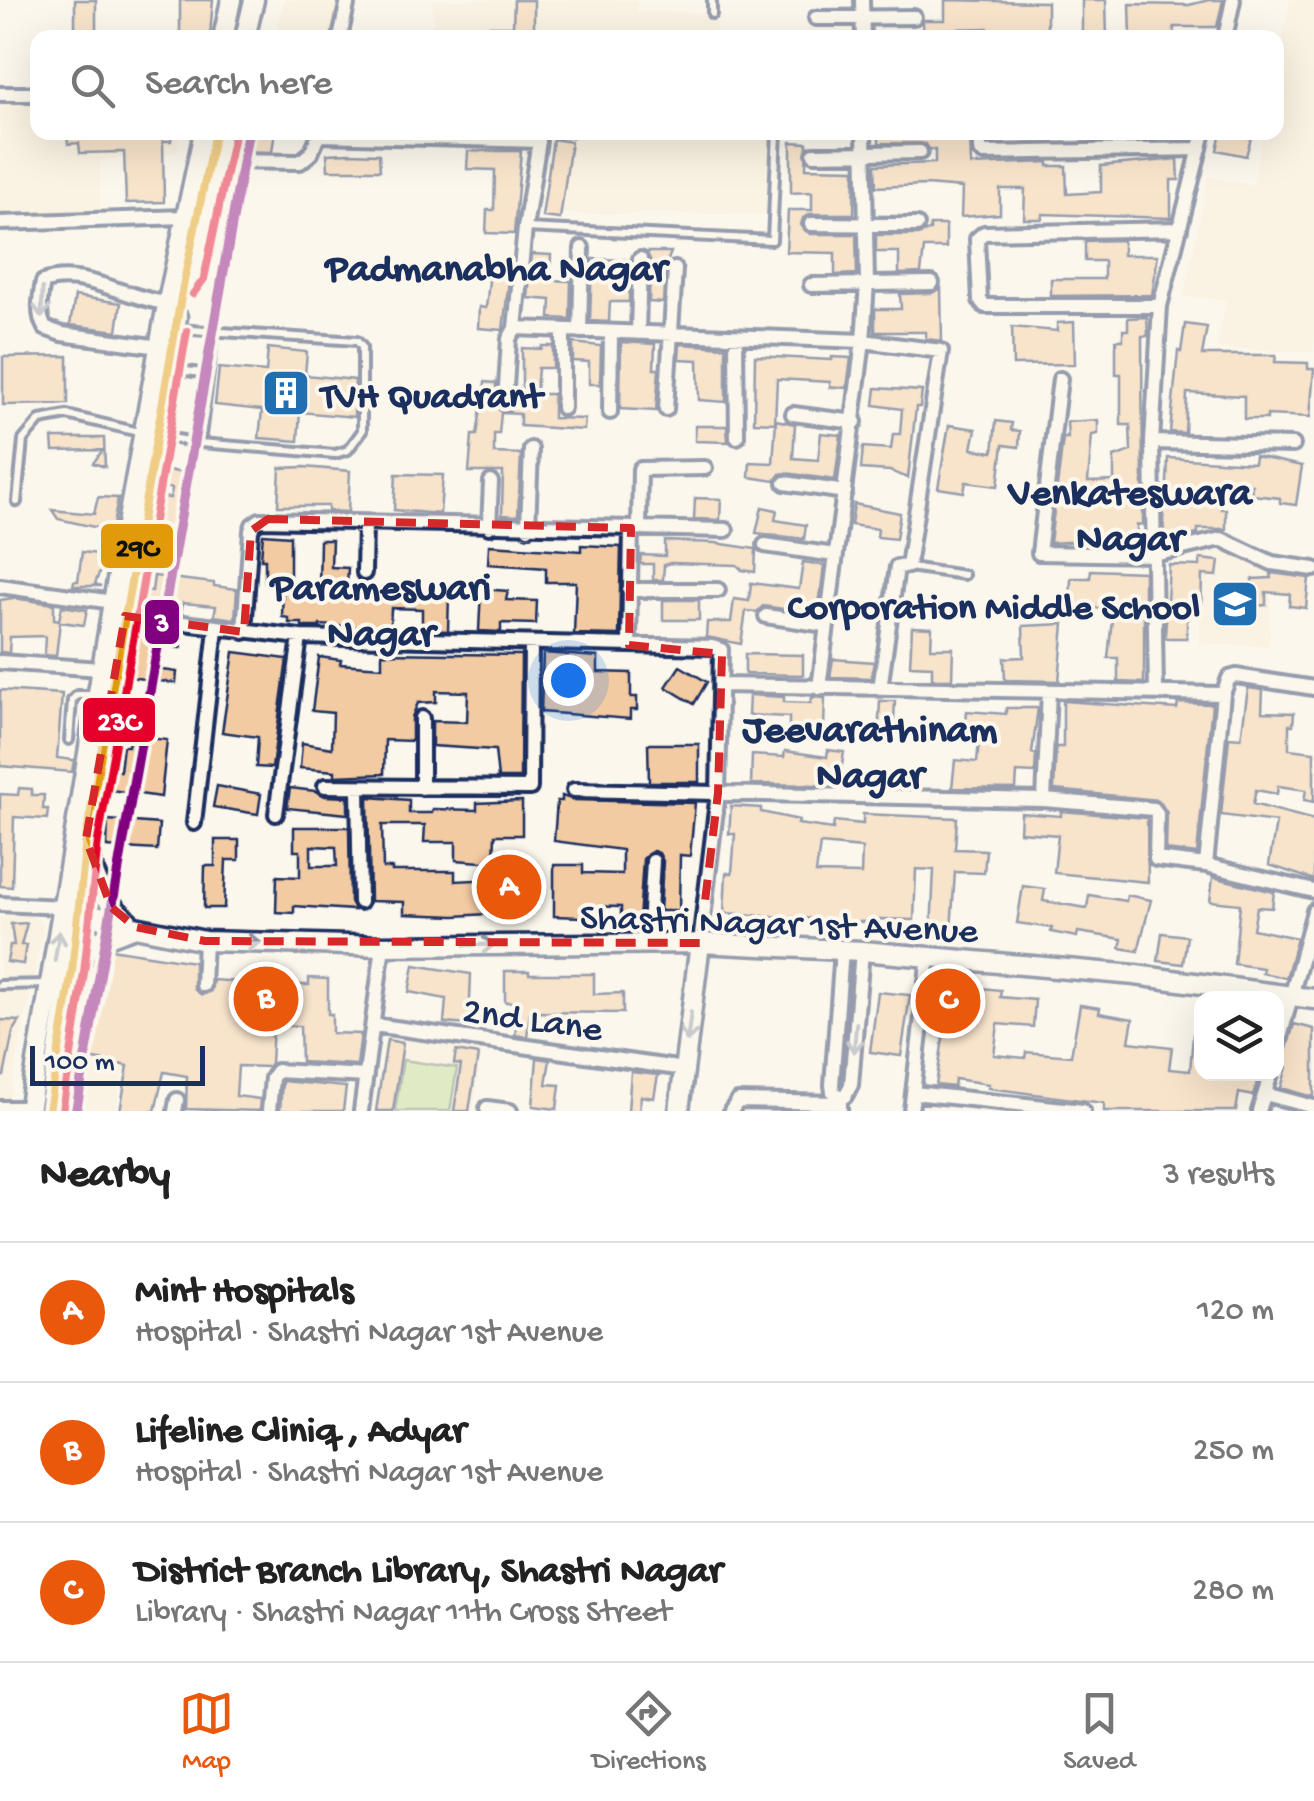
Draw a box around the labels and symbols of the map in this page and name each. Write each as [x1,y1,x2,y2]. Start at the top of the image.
district label: Padmanabha Nagar [323,248,670,295]
one-way arrow [32,286,51,319]
building icon: TVH Quadrant [260,367,312,419]
place label: TVH Quadrant [318,377,546,421]
district label: Venkateswara Nagar [1006,472,1253,565]
line badge: 29C [99,522,175,570]
text: 29C [116,534,161,567]
district label: Parameswari Nagar [269,567,491,660]
school or university icon: Corporation Middle School [1209,578,1261,630]
place label: Corporation Middle School [788,588,1200,632]
line badge: 3 [143,598,181,646]
text: 3 [154,609,169,642]
your location [543,655,594,706]
line badge: 23C [81,696,157,744]
text: 23C [97,708,144,741]
district label: Jeevarathinam Nagar [742,709,998,802]
pin: A [476,850,542,924]
street label: Shastri Nagar 1st Avenue [579,898,979,956]
one-way arrow [48,930,66,963]
one-way arrow [230,932,262,951]
one-way arrow [464,936,496,954]
pin: B [234,962,298,1036]
pin: C [916,964,980,1038]
street label: 2nd Lane [459,991,605,1055]
one-way arrow [679,1010,698,1043]
one-way arrow [846,1021,865,1054]
scale bar [30,1041,205,1086]

